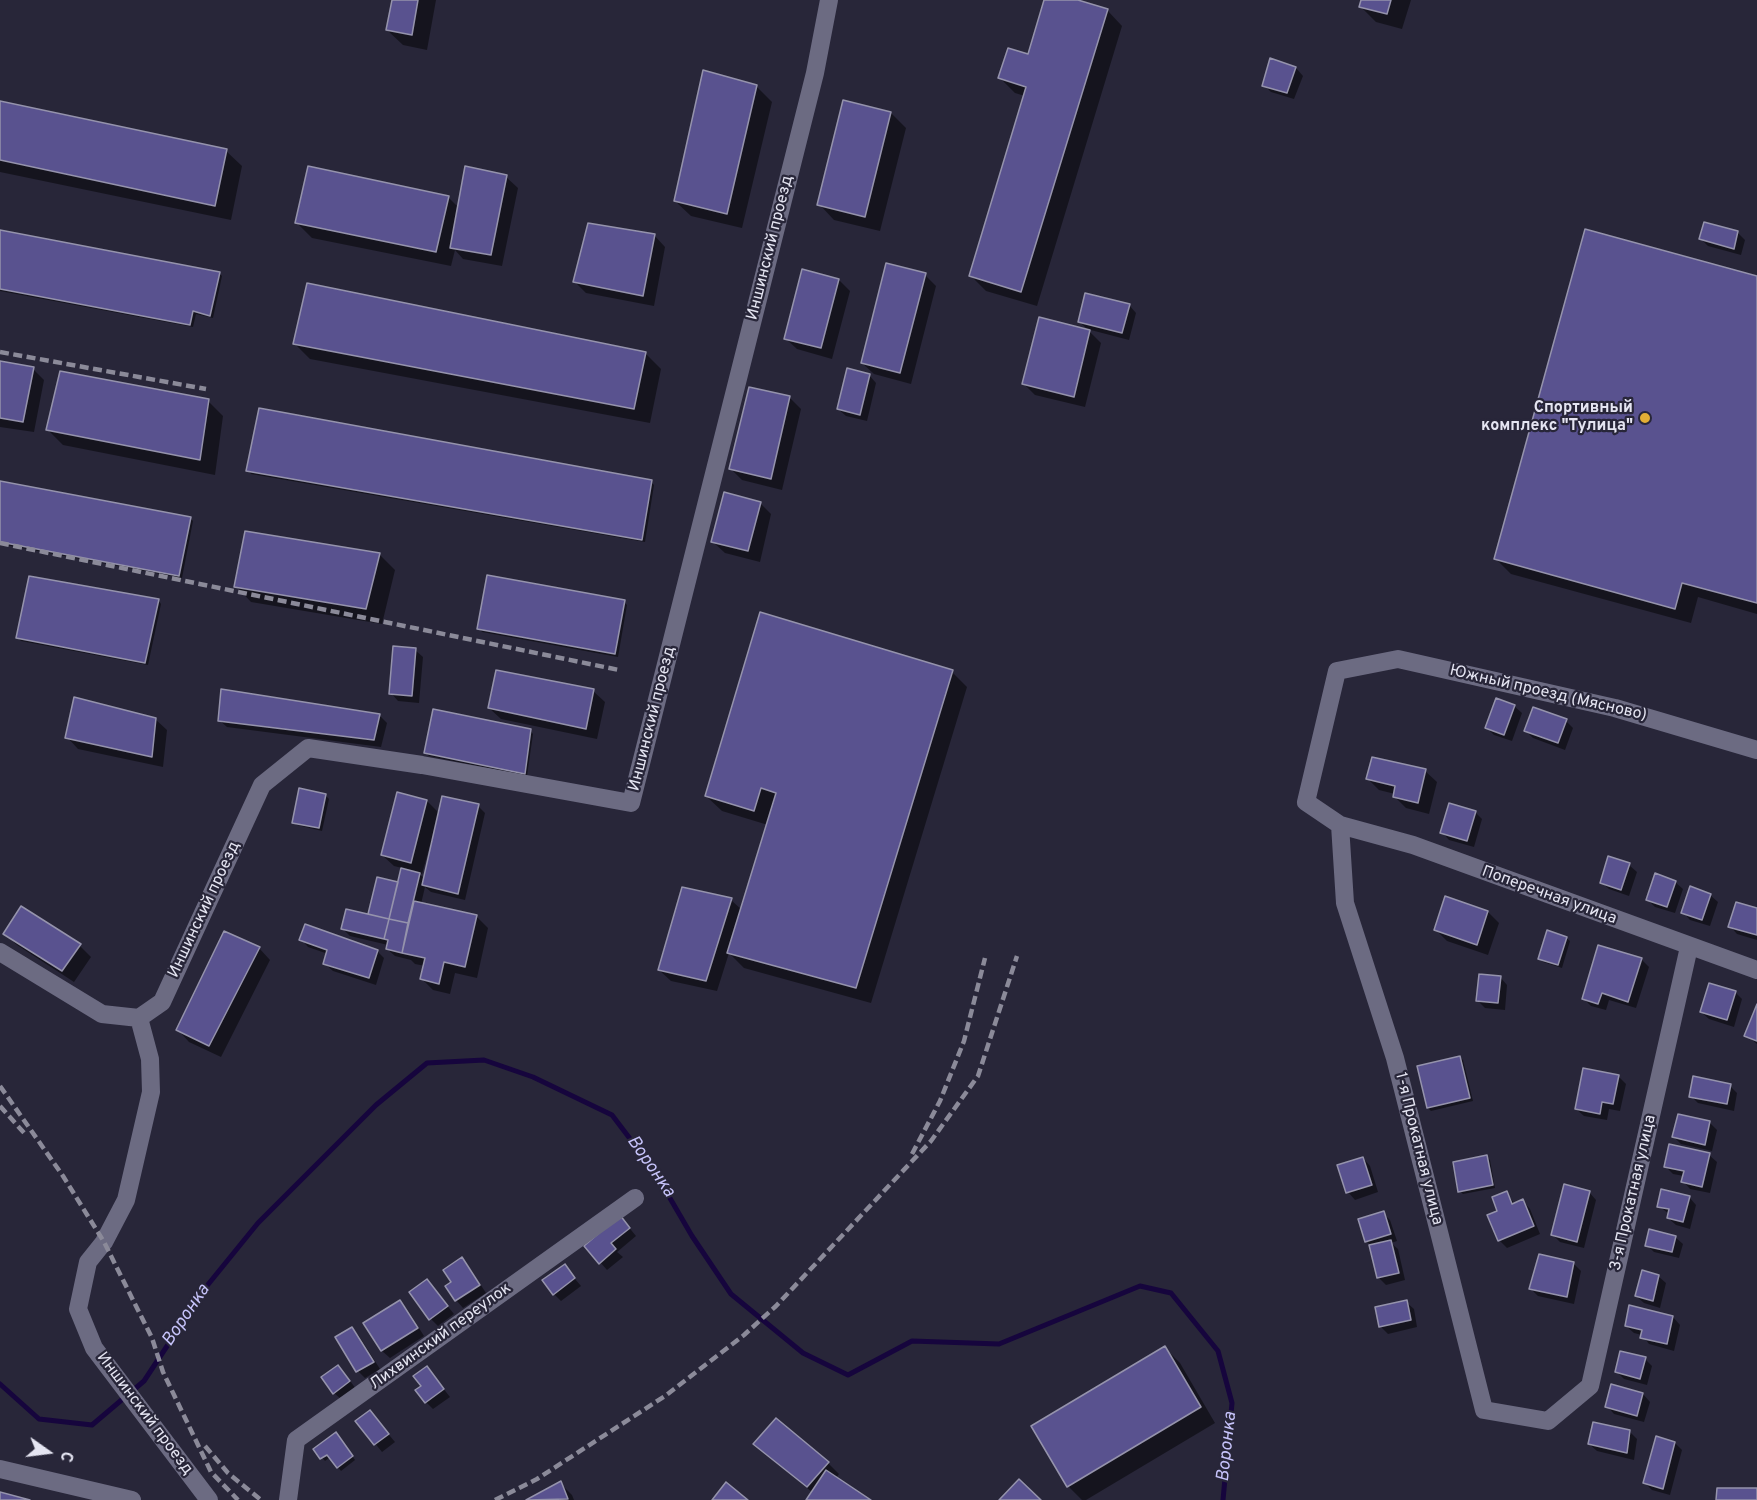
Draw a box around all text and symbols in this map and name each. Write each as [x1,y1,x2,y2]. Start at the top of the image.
street label: Иншинский проезд [744,174,798,322]
place label: Спортивный комплекс "Тулица" [1481,399,1633,437]
marker: Спортивный комплекс "Тулица" [1638,411,1652,425]
street label: Иншинский проезд [626,645,680,793]
street label: Южный проезд (Мясново) [1447,662,1649,726]
street label: Иншинский проезд [165,839,245,981]
street label: Поперечная улица [1479,863,1619,929]
street label: 1-я Прокатная улица [1390,1071,1446,1227]
street label: 3-я Прокатная улица [1607,1113,1661,1273]
water label: Воронка [621,1132,679,1202]
street label: Лихвинский переулок [367,1279,515,1395]
water label: Воронка [158,1281,216,1351]
street label: Иншинский проезд [92,1349,196,1479]
water label: Воронка [1214,1411,1242,1483]
north arrow [18,1422,78,1482]
text: С [55,1449,76,1464]

